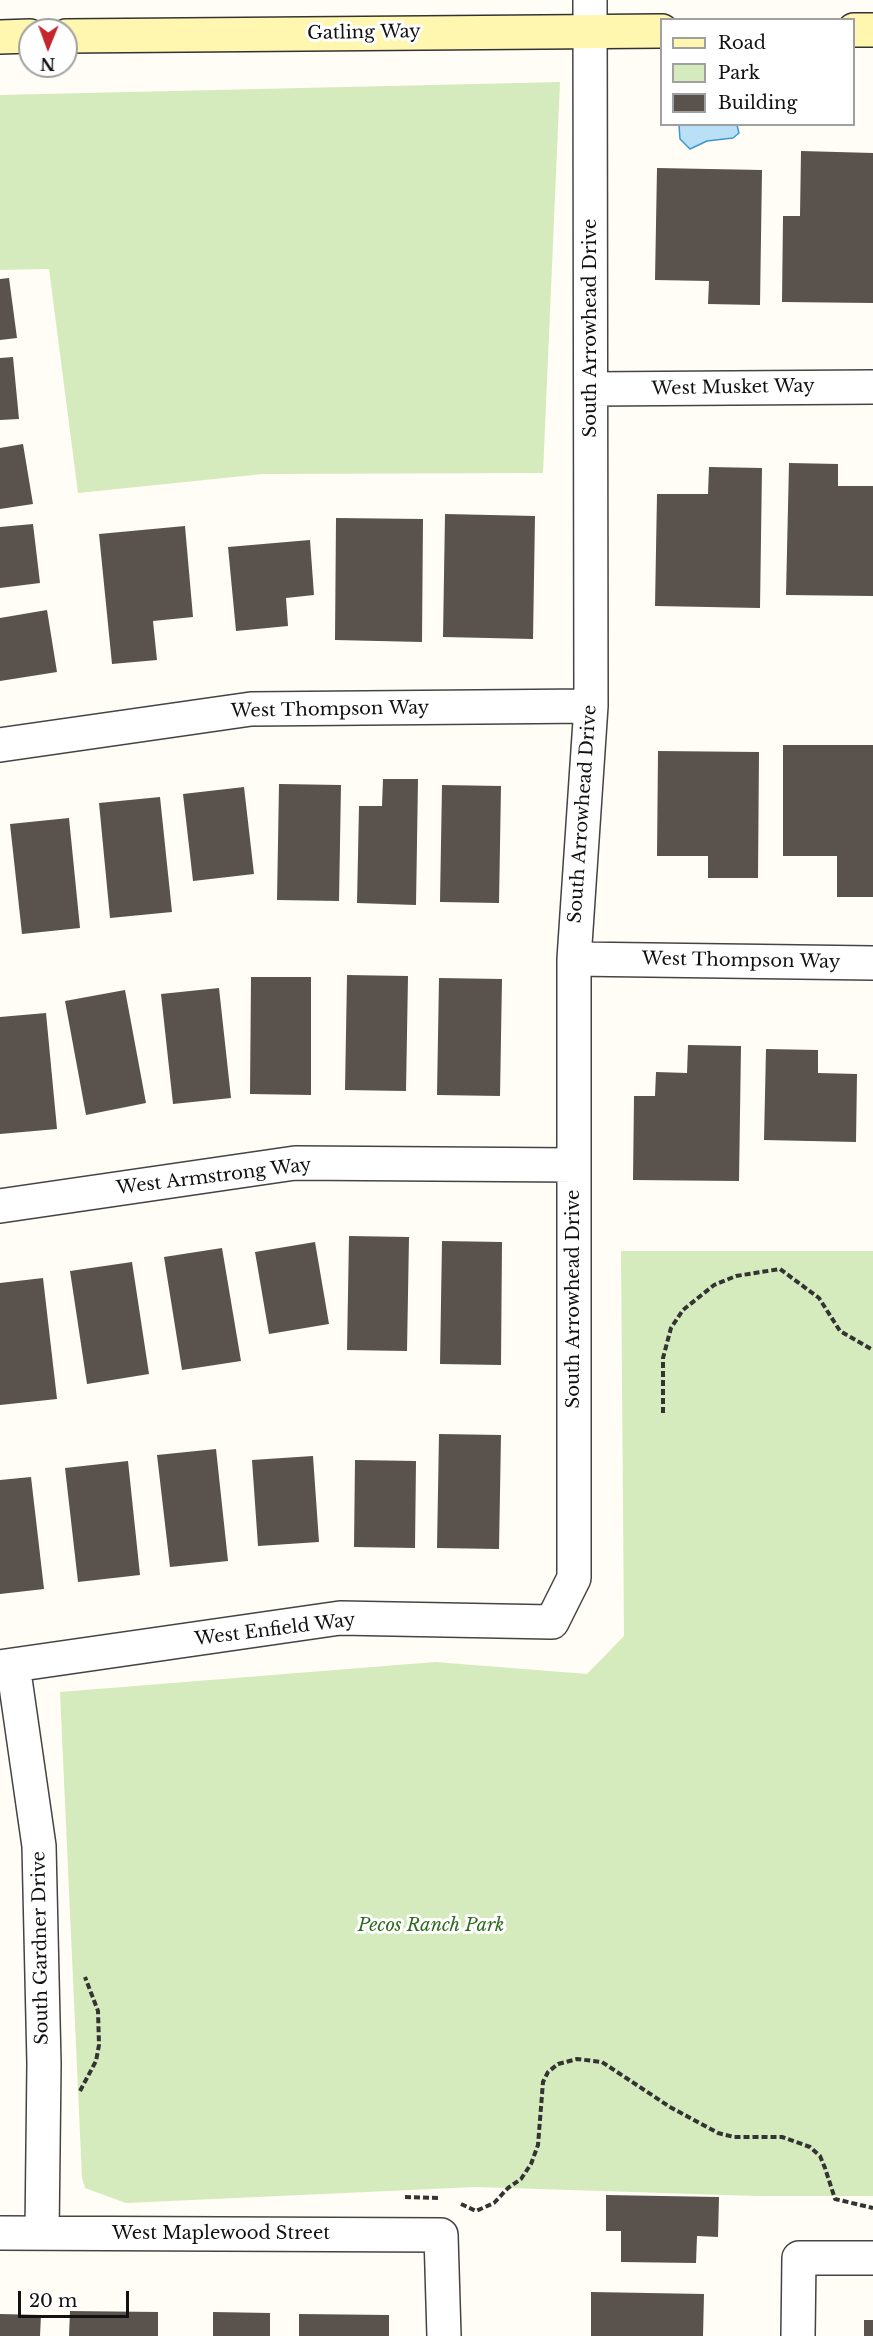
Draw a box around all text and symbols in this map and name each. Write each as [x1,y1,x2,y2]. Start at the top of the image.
north arrow [18,18,78,78]
legend [660,18,855,126]
street label: Gatling Way [307,21,421,45]
text: Road [718,32,766,54]
text: N [40,54,55,74]
text: Park [718,62,760,84]
text: Building [718,92,797,114]
street label: South Arrowhead Drive [580,219,602,437]
street label: West Musket Way [651,376,815,400]
street label: West Thompson Way [231,697,429,723]
street label: South Arrowhead Drive [565,704,601,924]
street label: West Thompson Way [642,948,840,974]
street label: West Armstrong Way [115,1154,313,1200]
street label: South Arrowhead Drive [563,1190,585,1408]
street label: West Enfield Way [193,1609,357,1651]
street label: South Gardner Drive [29,1851,53,2045]
park label: Pecos Ranch Park [358,1915,504,1937]
street label: West Maplewood Street [112,2223,330,2245]
scale bar [21,2279,132,2317]
text: 20 m [29,2290,77,2312]

